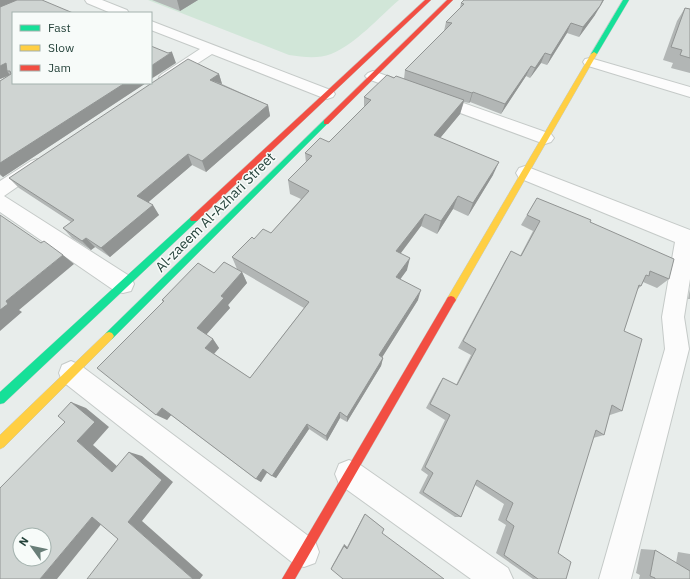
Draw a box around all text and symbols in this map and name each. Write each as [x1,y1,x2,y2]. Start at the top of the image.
legend [12,12,152,84]
text: Fast [48,20,71,35]
text: Slow [48,40,74,55]
text: Jam [48,60,71,75]
street label: Al-zaeem Al-Azhari Street [151,148,279,276]
north arrow [12,527,52,567]
text: N [16,534,32,549]

